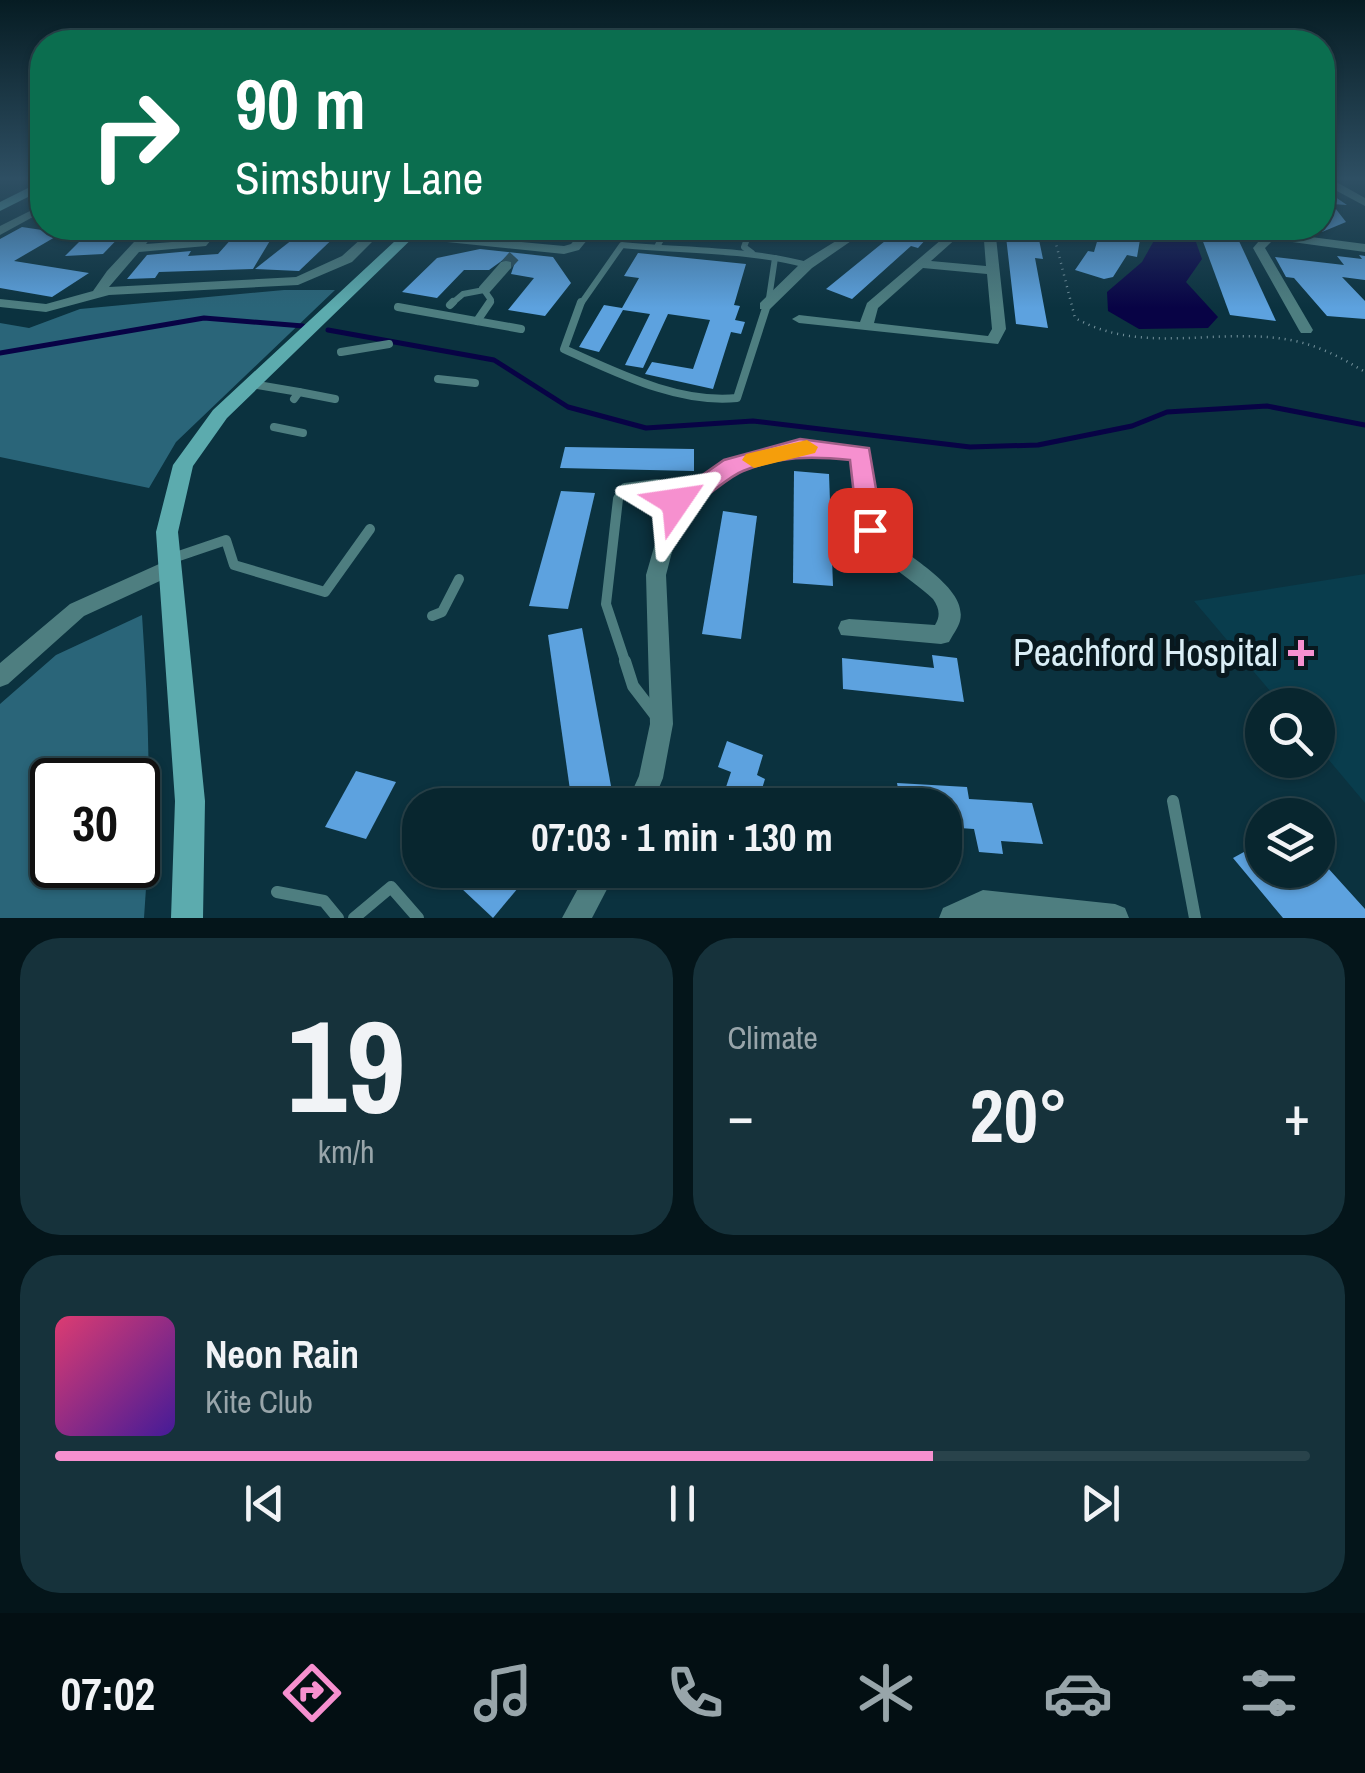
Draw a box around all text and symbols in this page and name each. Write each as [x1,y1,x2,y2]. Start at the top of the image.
text: 90 m [235,57,366,151]
icon: right [70,70,200,200]
text: Simsbury Lane [235,147,483,208]
position arrow [624,450,728,554]
pin [828,488,913,573]
icon: arrive [843,503,898,558]
place label: Peachford Hospital [1013,627,1278,678]
marker: Peachford Hospital [1288,640,1314,666]
map controls [1245,688,1335,888]
button: search [1245,688,1335,778]
speed limit sign: 30 [30,758,160,888]
button: layers [1245,798,1335,888]
text: 07:03 · 1 min · 130 m [531,812,833,863]
text: 19 [287,977,406,1153]
text: Climate [728,1016,818,1059]
text: 20° [970,1064,1068,1165]
text: − [728,1078,754,1152]
text: + [1284,1078,1310,1152]
text: km/h [318,1130,375,1173]
text: Neon Rain [205,1329,359,1380]
text: Kite Club [205,1380,313,1423]
icon: previous [237,1476,292,1531]
icon: pause [655,1476,710,1531]
icon: next [1073,1476,1128,1531]
icon: directions [277,1658,347,1728]
icon: music [468,1658,538,1728]
icon: phone [660,1658,730,1728]
icon: climate [851,1658,921,1728]
icon: car [1043,1658,1113,1728]
icon: filters [1234,1658,1304,1728]
text: 07:02 [61,1663,155,1724]

